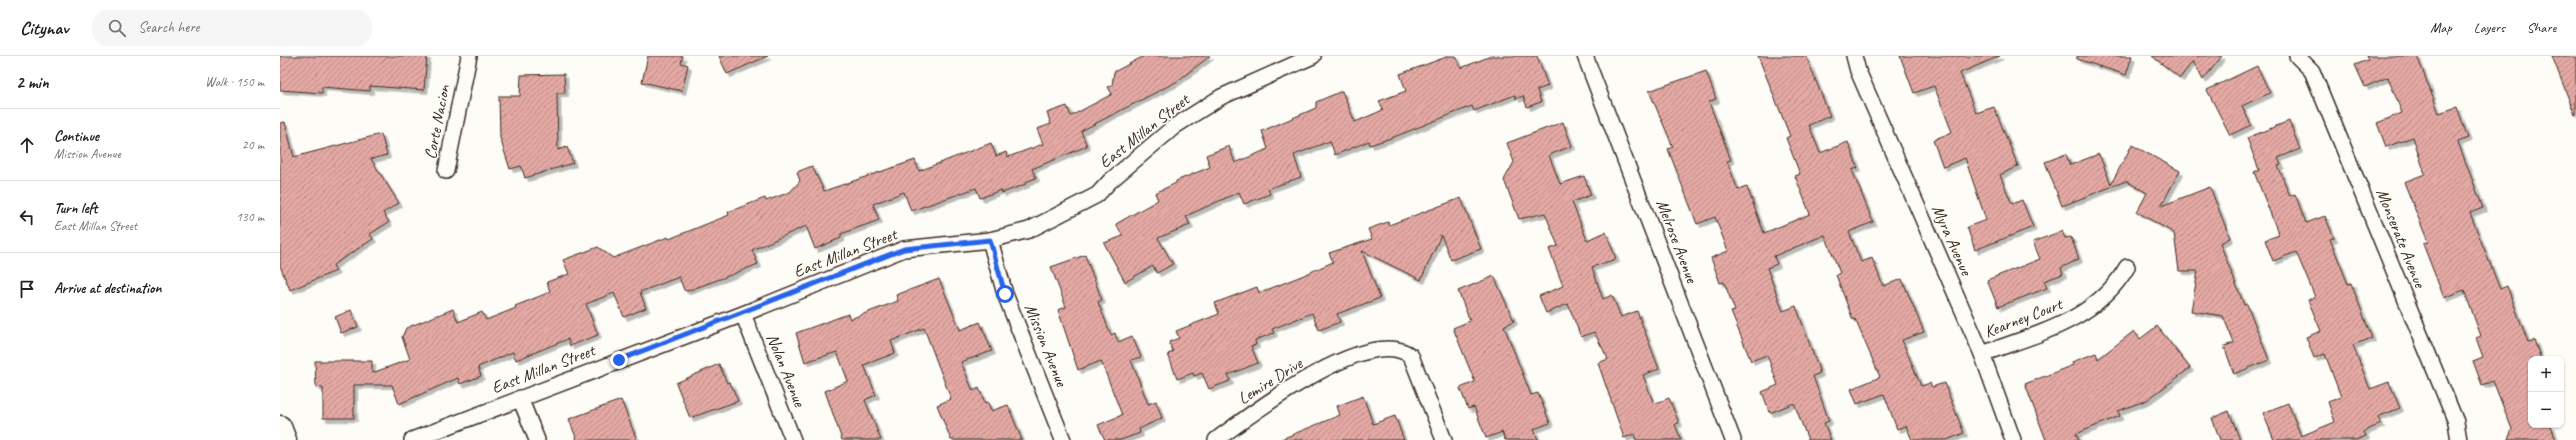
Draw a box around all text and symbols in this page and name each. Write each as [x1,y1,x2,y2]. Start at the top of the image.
search box [92,10,372,46]
text: Citynav [20,16,68,40]
icon: search [106,17,128,39]
text: Search here [138,18,199,37]
text: Map [2430,19,2452,36]
text: Layers [2474,19,2505,36]
text: Share [2527,19,2556,36]
text: 2 min [16,72,49,93]
text: Walk · 150 m [205,74,264,90]
street label: Corte Nacion [420,82,455,161]
street label: East Millan Street [1095,88,1195,173]
text: Continue [54,127,99,146]
icon: ahead [16,134,38,156]
text: 20 m [242,137,264,153]
text: Mission Avenue [54,146,121,162]
street label: Monserate Avenue [2372,186,2431,292]
street label: Melrose Avenue [1652,196,1703,287]
text: Turn left [54,199,97,218]
street label: Myra Avenue [1927,202,1977,280]
icon: left [16,206,38,228]
text: 130 m [236,209,264,225]
text: East Millan Street [54,218,137,234]
street label: East Millan Street [791,223,902,282]
icon: arrive [16,278,38,300]
text: Arrive at destination [54,279,161,298]
route start [996,285,1014,303]
street label: Kearney Court [1981,293,2067,342]
street label: Mission Avenue [1020,301,1073,391]
street label: Nolan Avenue [762,331,811,411]
street label: East Millan Street [489,339,600,398]
route end [610,351,628,369]
street label: Lemire Drive [1234,352,1307,409]
map controls [2528,356,2564,428]
button: + [2528,356,2564,392]
button: − [2528,392,2564,428]

